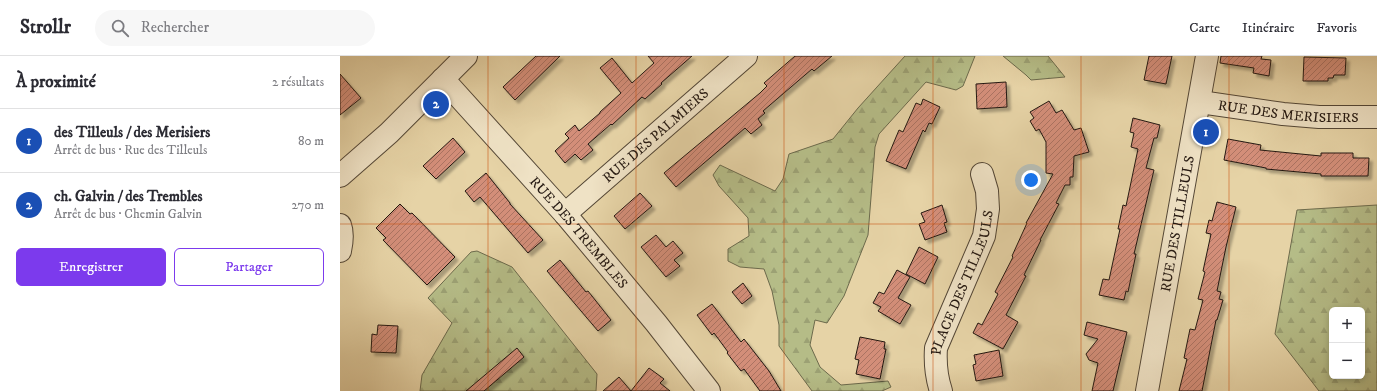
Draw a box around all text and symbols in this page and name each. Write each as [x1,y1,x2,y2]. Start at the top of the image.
search box [95,10,375,46]
text: Strollr [20,16,71,39]
icon: search [109,17,131,39]
text: Rechercher [141,18,209,37]
text: Carte [1189,19,1220,37]
text: Itinéraire [1242,19,1295,37]
text: Favoris [1317,19,1357,37]
text: À proximité [16,71,96,93]
text: 2 résultats [272,74,324,90]
street label: RUE DES PALMIERS [599,85,713,187]
pin: 2 [423,89,449,119]
street label: RUE DES MERISIERS [1217,97,1358,127]
pin: 1 [1193,117,1219,147]
text: des Tilleuls / des Merisiers [54,123,210,142]
text: 1 [27,133,31,149]
text: 80 m [298,133,324,149]
text: Arrêt de bus · Rue des Tilleuls [54,142,207,158]
street label: RUE DES TILLEULS [1157,154,1199,293]
your location [1021,170,1041,190]
street label: RUE DES TREMBLES [525,173,631,293]
text: ch. Galvin / des Trembles [54,187,203,206]
text: 2 [26,197,32,213]
text: 270 m [292,197,324,213]
text: Arrêt de bus · Chemin Galvin [54,206,202,222]
street label: PLACE DES TILLEULS [928,209,998,355]
button: Enregistrer [16,248,166,286]
button: Partager [174,248,324,286]
map controls [1329,307,1365,379]
button: + [1329,307,1365,343]
button: − [1329,343,1365,379]

